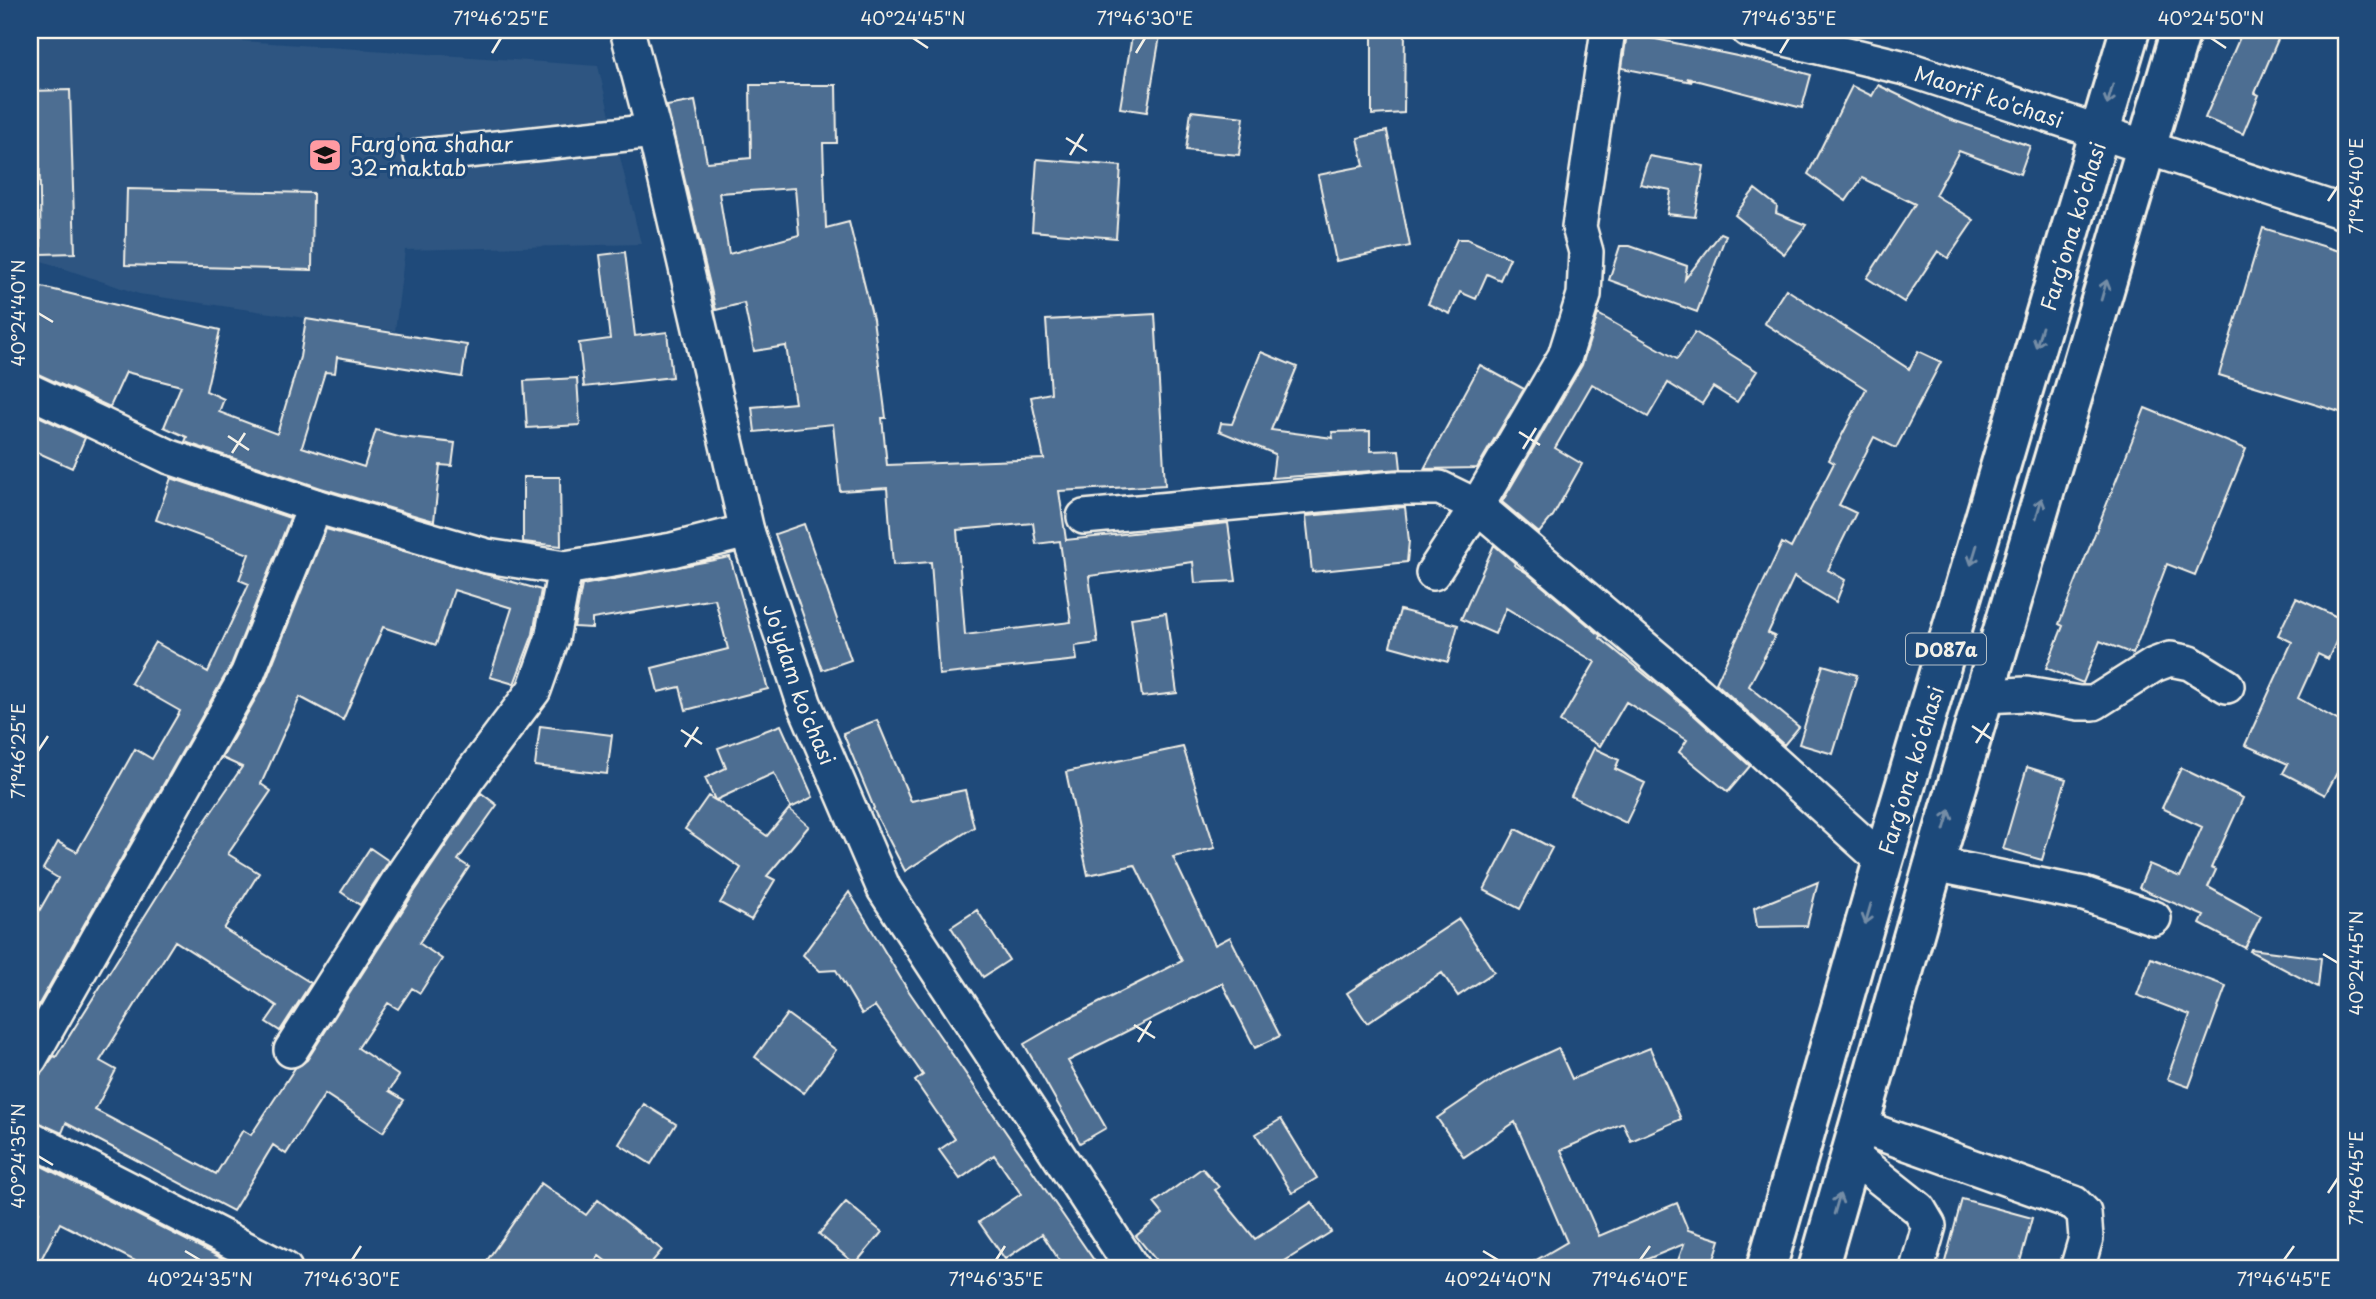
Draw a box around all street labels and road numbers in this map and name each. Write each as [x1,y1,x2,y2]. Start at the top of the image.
street label: Maorif ko'chasi [1910,56,2068,135]
street label: Fargʻona koʻchasi [2031,138,2113,314]
street label: Jo'ydam ko'chasi [756,599,845,770]
road number: D087a [1906,634,1986,664]
street label: Fargʻona koʻchasi [1869,682,1951,858]

